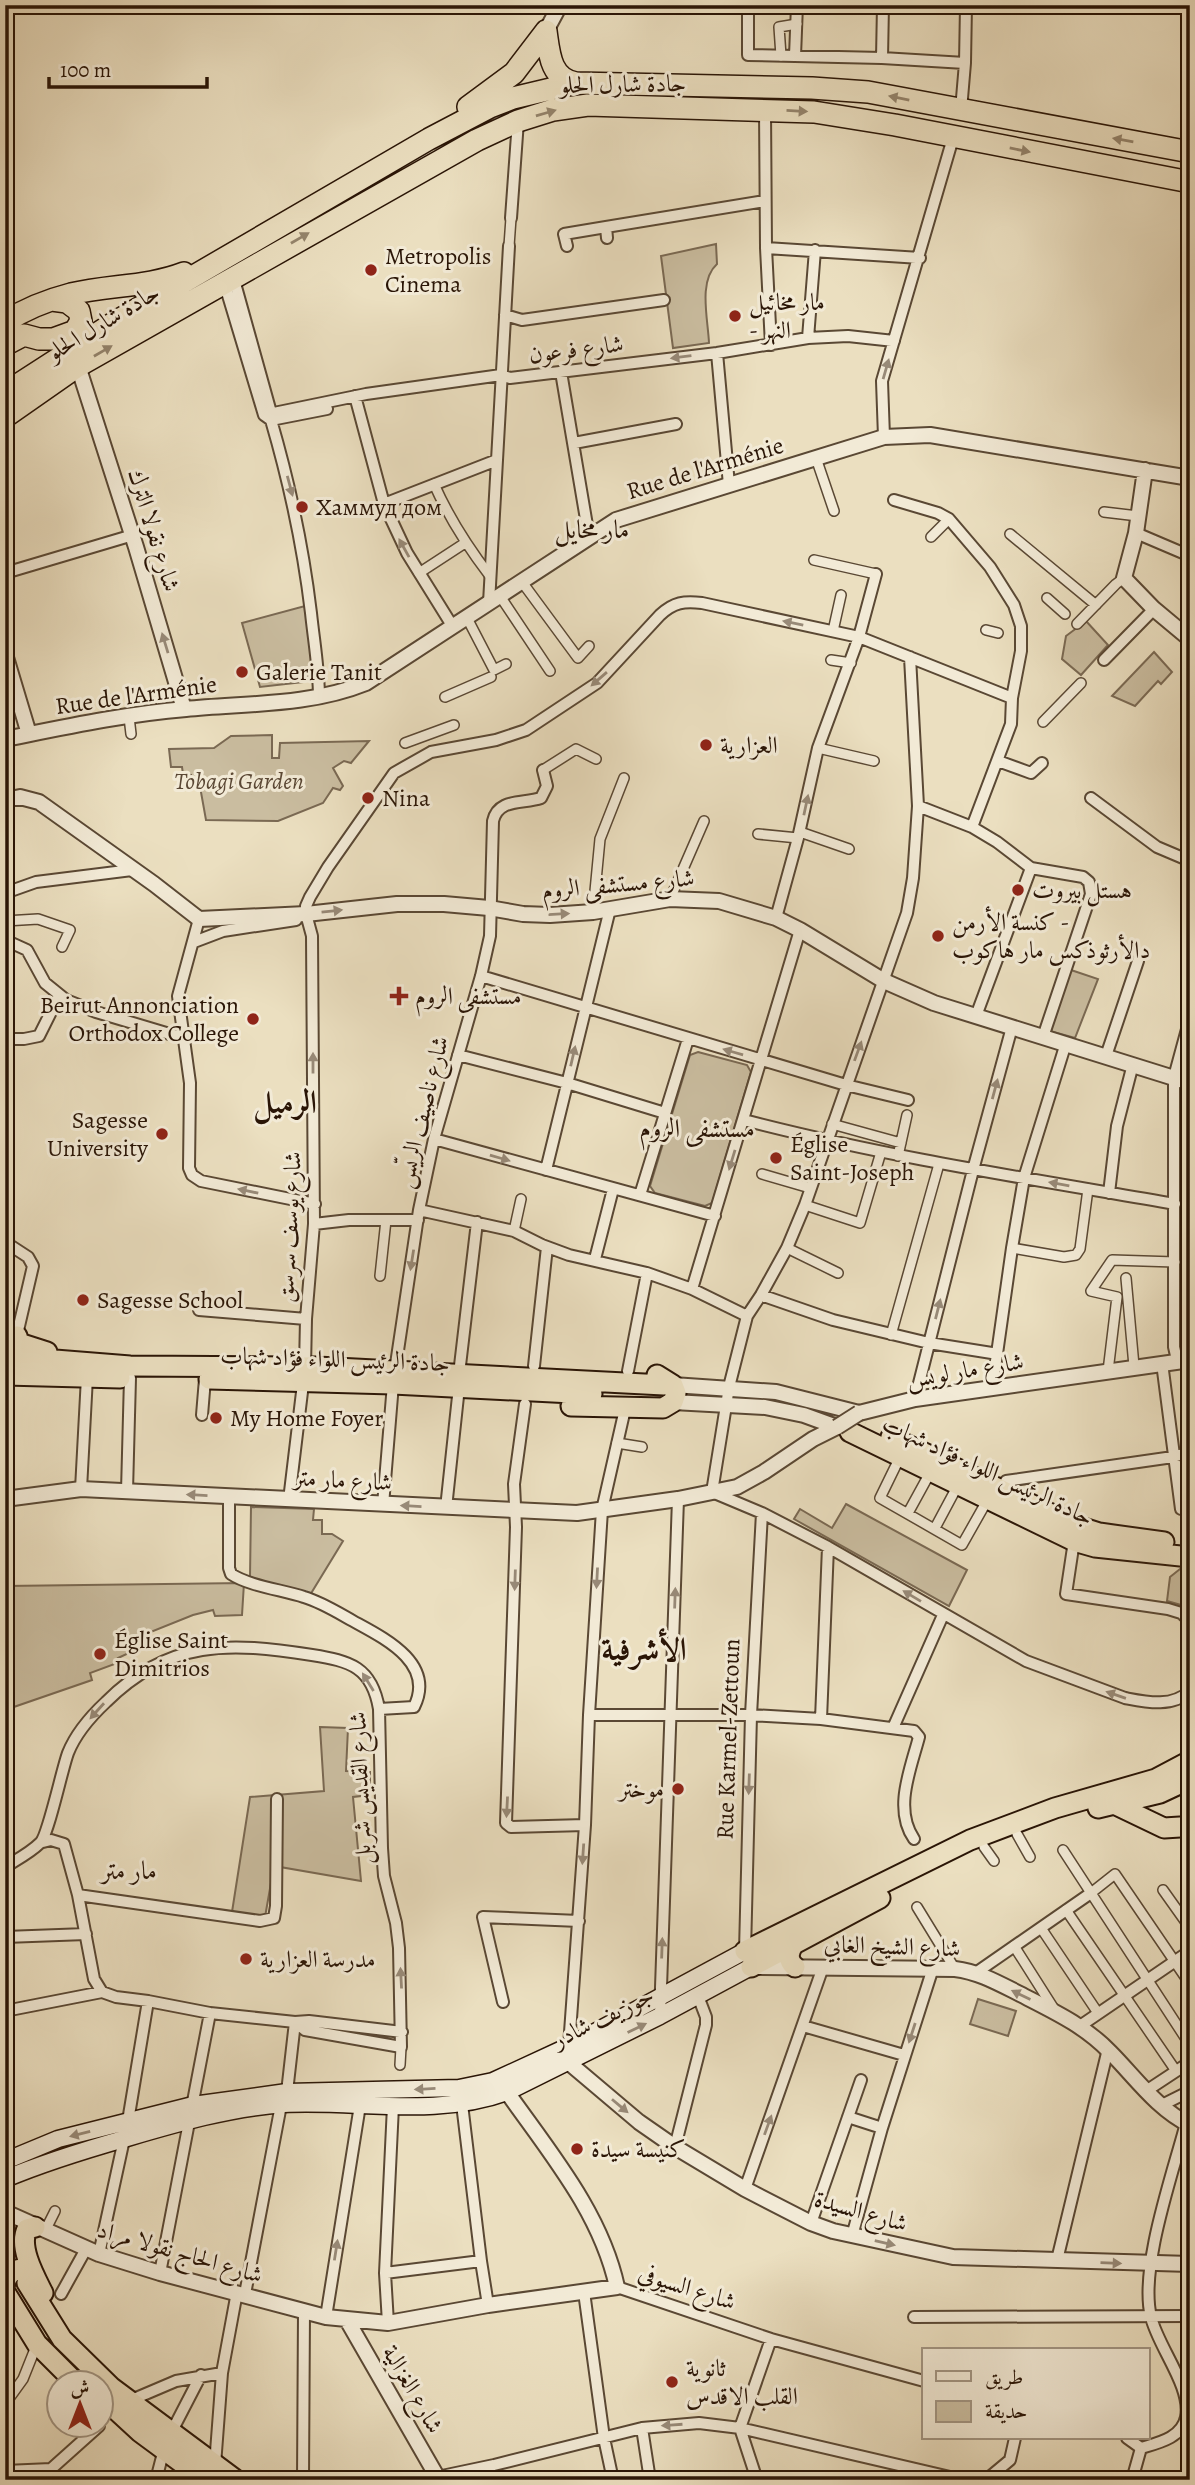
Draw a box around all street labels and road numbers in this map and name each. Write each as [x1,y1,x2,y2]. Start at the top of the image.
street label: جادة شارل الحلو [556,67,687,101]
street label: جادة شارل الحلو [38,276,165,370]
street label: شارع فرعون [527,327,626,375]
street label: Rue de l'Arménie [623,429,787,507]
street label: شارع نقولا الترك [116,465,188,596]
street label: Rue de l'Arménie [53,668,219,722]
street label: شارع مستشفى الروم [540,861,696,912]
street label: شارع ناصيف الريّس [388,1033,460,1192]
street label: شارع يوسف سرسق [269,1151,313,1304]
street label: جادة الرئيس اللواء فؤاد شهاب [220,1339,450,1379]
street label: شارع مار لويس [904,1345,1027,1399]
street label: جادة الرئيس اللواء فؤاد شهاب [877,1407,1099,1533]
street label: شارع مار متر [290,1461,393,1503]
street label: Rue Karmel-Zettoun [708,1638,748,1840]
street label: شارع القديس شربل [341,1711,383,1865]
street label: شارع الشيخ الغابي [823,1928,961,1969]
street label: جوزيف شادر [545,1979,659,2056]
street label: شارع السيدة [810,2182,911,2243]
street label: شارع الحاج نقولا مراد [92,2213,266,2296]
street label: شارع السيوفي [633,2256,740,2322]
street label: شارع الغزالية [371,2339,451,2441]

